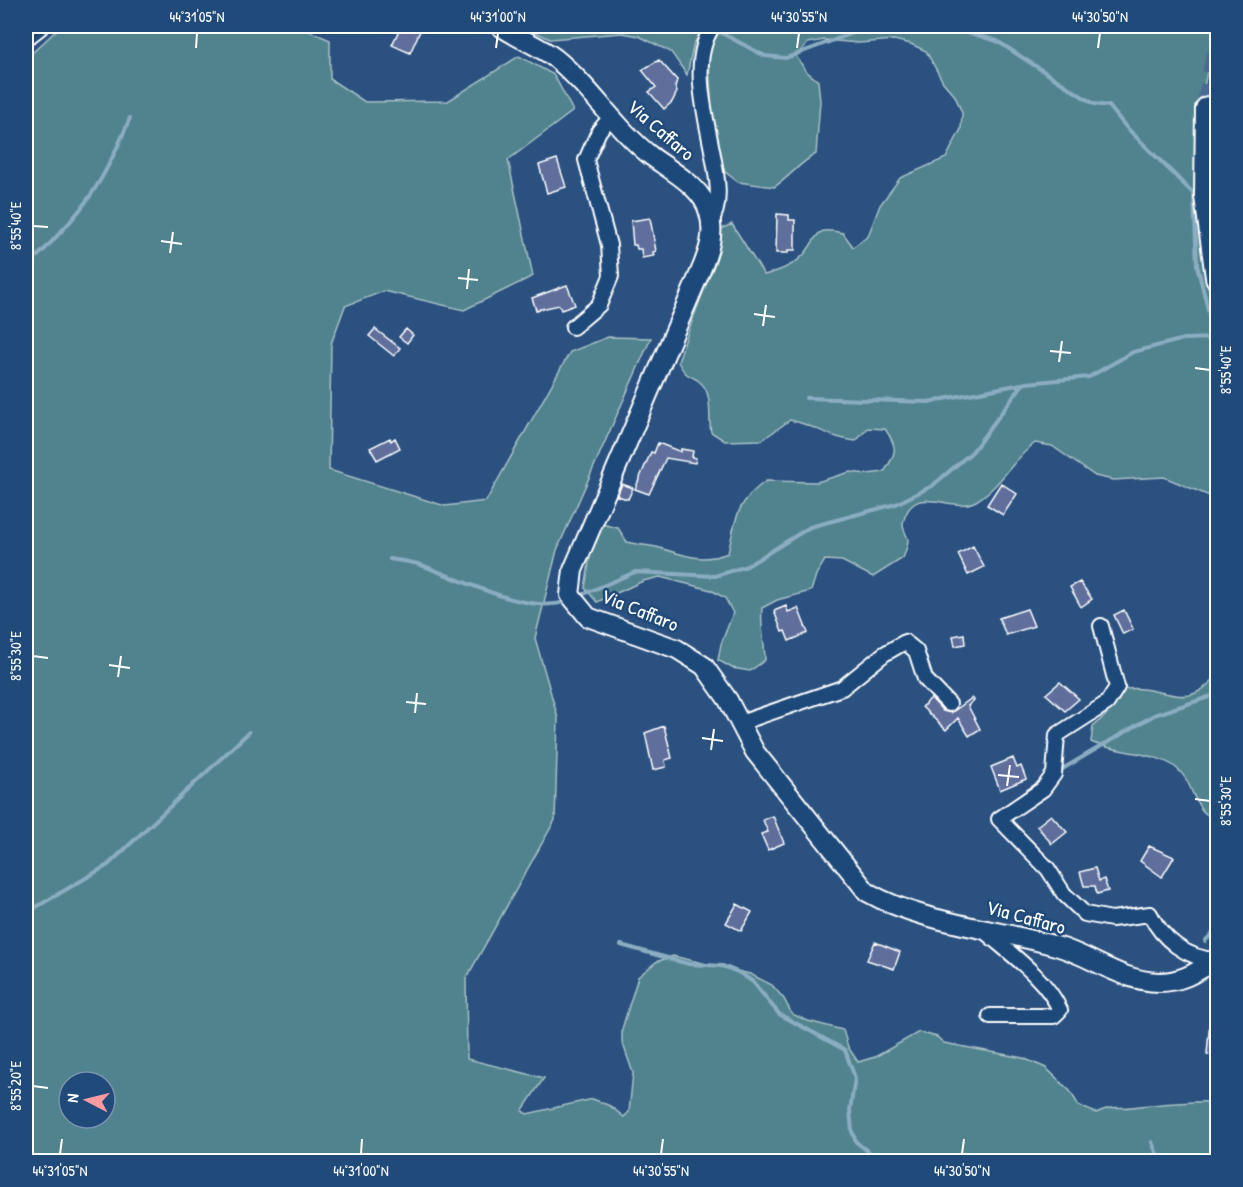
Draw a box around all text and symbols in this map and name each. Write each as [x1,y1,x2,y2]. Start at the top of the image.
text: 44°31'05"N [170,6,224,27]
text: 44°31'00"N [470,6,526,27]
text: 44°30'55"N [771,6,827,27]
text: 44°30'50"N [1072,6,1128,27]
street label: Via Caffaro [622,93,701,166]
text: 8°55'40"E [5,201,26,250]
text: 8°55'40"E [1215,345,1236,394]
street label: Via Caffaro [598,582,683,637]
text: 8°55'30"E [5,631,26,681]
text: 8°55'30"E [1215,776,1236,826]
street label: Via Caffaro [983,893,1069,940]
text: 8°55'20"E [5,1061,26,1111]
north arrow [57,1070,117,1130]
text: N [61,1092,84,1104]
text: 44°31'05"N [33,1160,87,1181]
text: 44°31'00"N [333,1160,389,1181]
text: 44°30'55"N [633,1160,689,1181]
text: 44°30'50"N [934,1160,990,1181]

